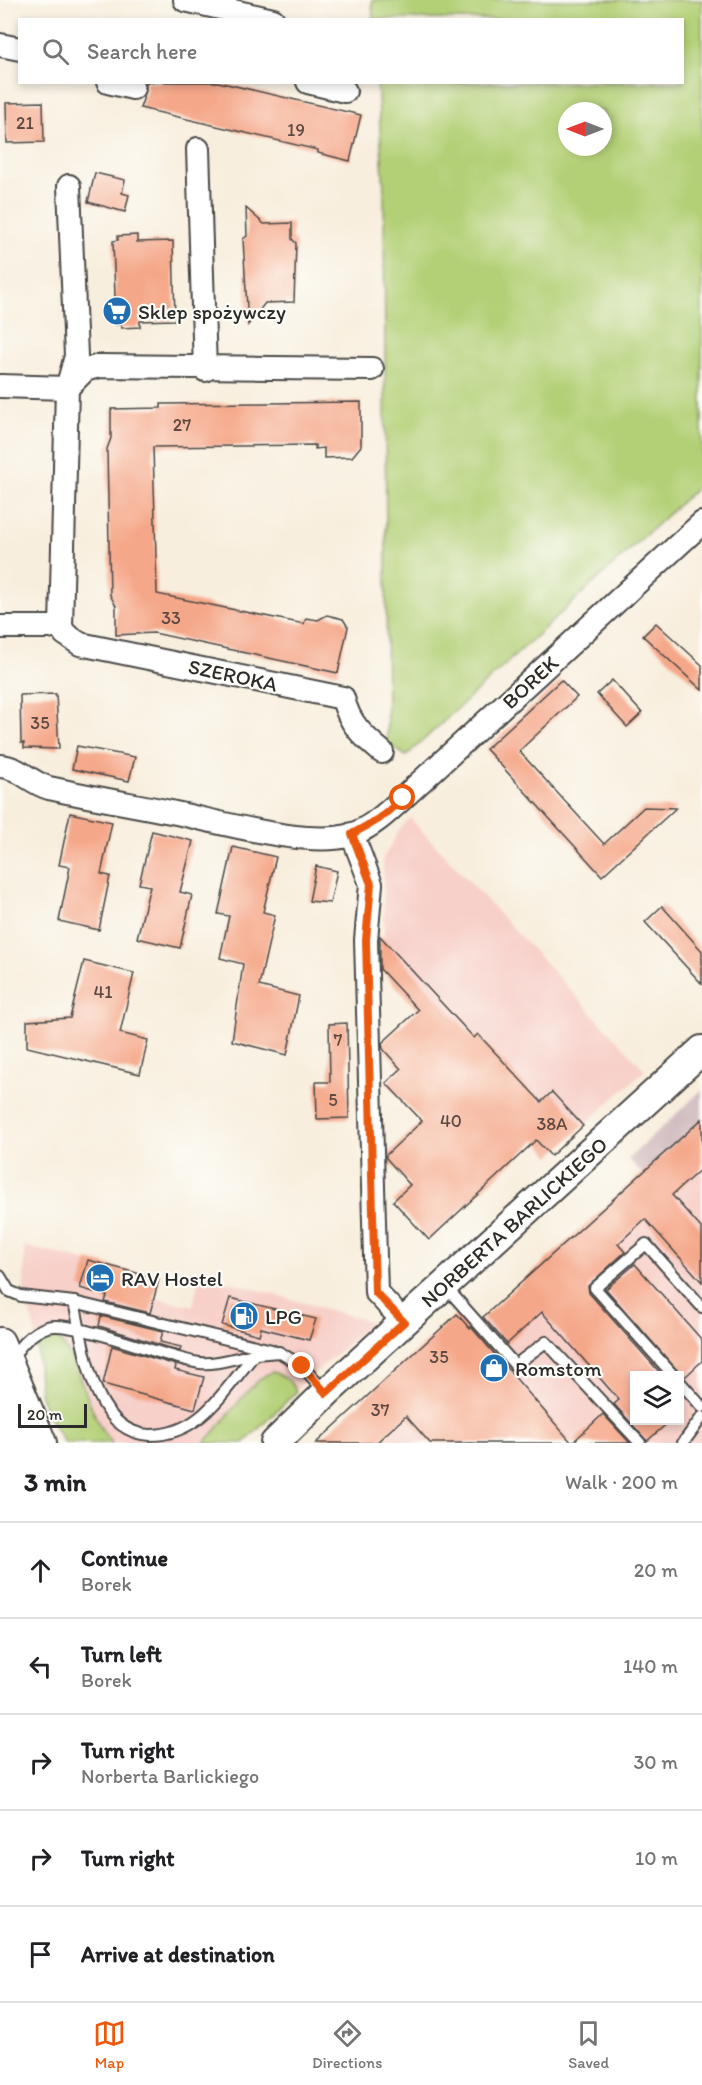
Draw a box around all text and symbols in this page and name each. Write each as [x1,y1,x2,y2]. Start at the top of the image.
search box [18,18,684,84]
icon: search [39,35,72,68]
text: Search here [87,38,197,65]
north arrow [558,102,612,156]
house number: 21 [16,112,34,134]
house number: 19 [287,119,305,141]
supermarket icon: Sklep spożywczy [101,295,133,327]
place label: Sklep spożywczy [138,299,286,324]
house number: 27 [173,414,191,436]
house number: 33 [161,607,181,629]
street label: BOREK [497,650,563,714]
street label: SZEROKA [186,653,280,697]
house number: 35 [30,712,50,734]
route start [389,784,415,810]
house number: 41 [93,981,113,1003]
house number: 7 [334,1029,343,1051]
house number: 5 [328,1089,338,1111]
house number: 40 [440,1110,462,1132]
house number: 38A [536,1113,568,1135]
street label: NORBERTA BARLICKIEGO [416,1132,612,1312]
hotel icon: RAV Hostel [84,1262,116,1294]
place label: RAV Hostel [121,1266,223,1291]
fuel station icon: LPG [228,1300,260,1332]
place label: LPG [265,1304,302,1329]
house number: 35 [429,1346,449,1368]
route end [288,1352,314,1378]
shop icon: Romstom [478,1352,510,1384]
place label: Romstom [515,1356,602,1381]
map controls [630,1371,684,1425]
button: layers [630,1371,684,1425]
house number: 37 [371,1399,389,1421]
scale bar [18,1401,87,1428]
text: 20 m [27,1405,62,1424]
text: 3 min [24,1466,86,1498]
text: Walk · 200 m [565,1470,678,1494]
text: Continue [81,1545,168,1572]
icon: ahead [24,1554,57,1587]
text: 20 m [634,1558,678,1582]
text: Borek [81,1572,132,1596]
text: Turn left [81,1641,162,1668]
icon: left [24,1650,57,1683]
text: 140 m [623,1654,678,1678]
text: Borek [81,1668,132,1692]
text: Turn right [81,1737,175,1764]
icon: right [24,1746,57,1779]
text: 30 m [633,1750,678,1774]
text: Norberta Barlickiego [81,1764,259,1788]
icon: right [24,1842,57,1875]
text: Turn right [81,1845,175,1872]
text: 10 m [635,1846,678,1870]
icon: arrive [24,1938,57,1971]
text: Arrive at destination [81,1941,275,1968]
tab: Map [93,2017,126,2072]
tab: Directions [312,2017,382,2072]
tab: Saved [568,2017,609,2072]

